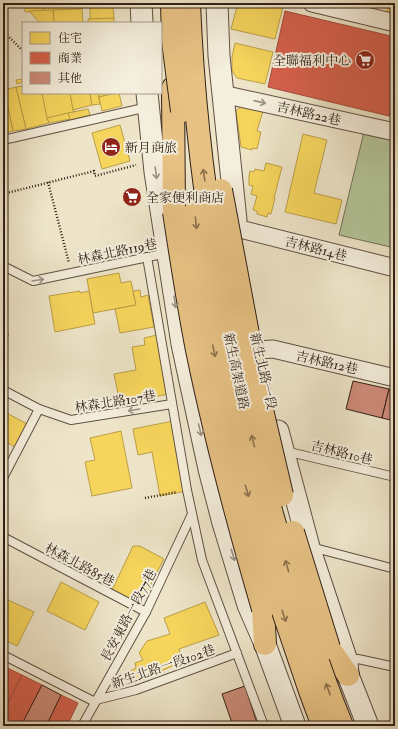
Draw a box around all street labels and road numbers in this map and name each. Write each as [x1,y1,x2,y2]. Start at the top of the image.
street label: 吉林路22巷 [275,99,342,129]
street label: 吉林路14巷 [283,234,349,264]
street label: 林森北路119巷 [76,236,158,268]
street label: 新生高架道路 [220,331,252,411]
street label: 新生北路一段 [246,331,280,411]
street label: 吉林路12巷 [294,348,359,378]
street label: 林森北路107巷 [73,388,157,416]
street label: 吉林路10巷 [309,438,374,468]
street label: 林森北路85巷 [42,540,117,590]
street label: 長安東路一段77巷 [98,566,160,665]
street label: 新生北路一段102巷 [109,642,217,692]

